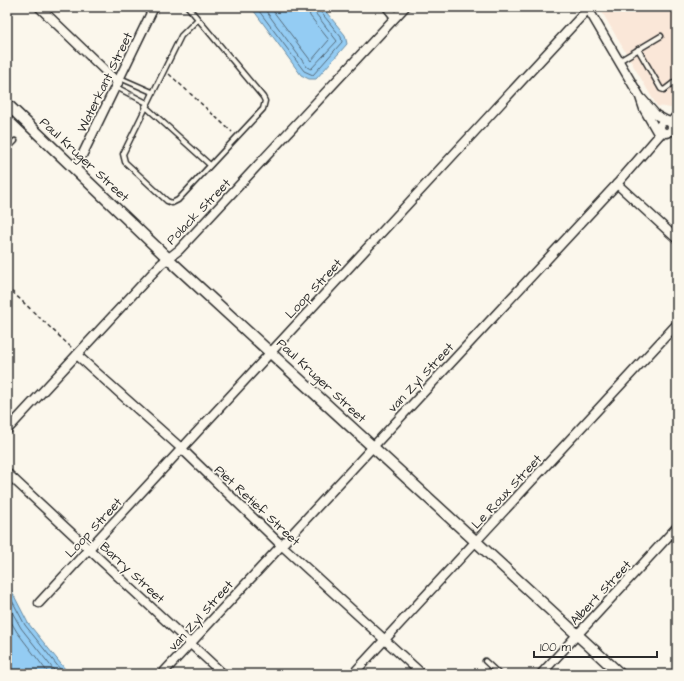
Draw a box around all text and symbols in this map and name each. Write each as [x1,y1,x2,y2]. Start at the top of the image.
street label: Waterkant Street [73,28,137,136]
one-way arrow [128,92,135,100]
street label: Paul Kruger Street [35,113,134,207]
street label: Polack Street [162,174,235,249]
street label: Loop Street [281,254,347,323]
street label: Paul Kruger Street [272,334,371,428]
street label: van Zyl Street [384,338,459,417]
street label: Le Roux Street [467,450,547,533]
street label: Piet Retief Street [210,461,305,551]
street label: Loop Street [61,493,127,562]
street label: Barry Street [95,538,169,609]
street label: Albert Street [566,556,636,629]
street label: van Zyl Street [164,576,239,656]
scale bar [534,633,657,659]
text: 100 m [540,639,571,656]

